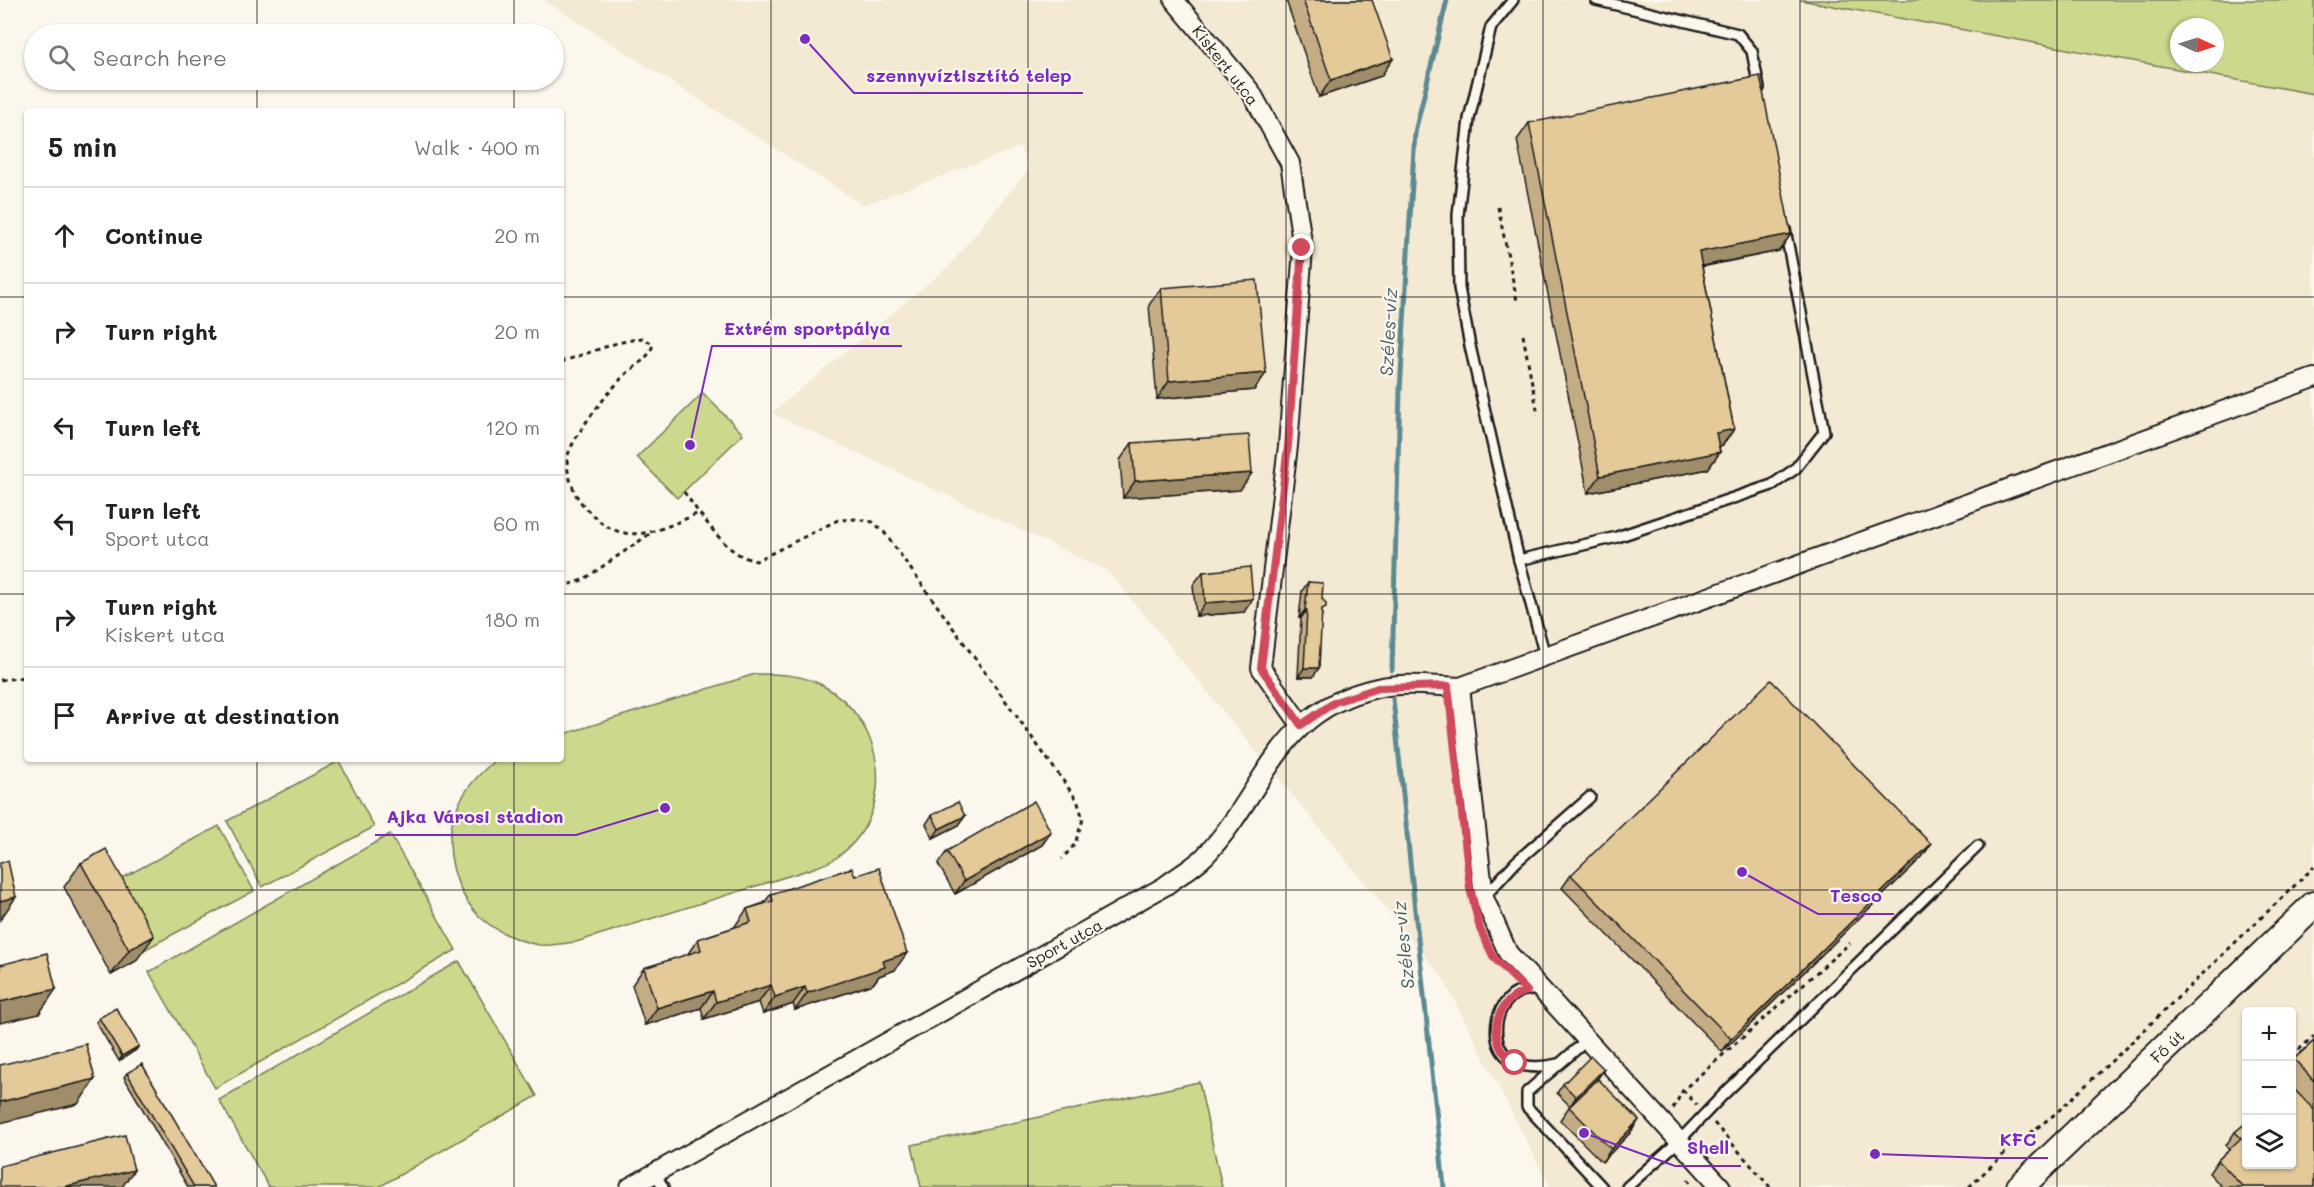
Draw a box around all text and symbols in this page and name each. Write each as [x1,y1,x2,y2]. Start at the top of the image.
north arrow [2170,18,2224,72]
street label: Kiskert utca [1188,21,1264,109]
search box [24,24,564,90]
icon: search [45,41,78,74]
text: Search here [93,43,227,72]
callout: szennyvíztisztító telep [854,57,1083,93]
text: szennyvíztisztító telep [866,63,1072,87]
text: 5 min [48,130,117,164]
text: Walk · 400 m [414,134,540,160]
icon: ahead [48,219,81,252]
text: Continue [105,221,203,250]
text: 20 m [494,222,540,248]
route end [1288,234,1314,260]
water label: Széles-víz [1374,286,1402,377]
callout: Extrém sportpálya [712,310,902,346]
icon: right [48,315,81,348]
text: Extrém sportpálya [724,316,890,340]
text: Turn right [105,317,217,346]
text: 20 m [494,318,540,344]
icon: left [48,411,81,444]
text: Turn left [105,413,201,442]
text: 120 m [485,414,540,440]
text: Turn left [105,496,201,525]
icon: left [48,507,81,540]
text: 60 m [493,510,540,536]
text: Sport utca [105,525,210,551]
text: Turn right [105,592,217,621]
icon: right [48,603,81,636]
text: 180 m [484,606,540,632]
text: Kiskert utca [105,621,225,647]
icon: arrive [48,699,81,732]
text: Arrive at destination [105,701,340,730]
callout: Ajka Városi stadion [375,799,576,835]
text: Ajka Városi stadion [387,804,563,828]
callout: Tesco [1818,878,1894,914]
text: Tesco [1830,883,1882,907]
water label: Széles-víz [1386,899,1420,990]
street label: Sport utca [1022,914,1106,972]
map controls [2242,1007,2296,1169]
button: + [2242,1007,2296,1061]
street label: Fő út [2146,1025,2188,1067]
route start [1501,1049,1527,1075]
button: − [2242,1061,2296,1115]
button: layers [2242,1115,2296,1169]
callout: KFC [1987,1122,2048,1158]
text: KFC [2000,1127,2036,1151]
callout: Shell [1675,1130,1741,1166]
text: Shell [1687,1135,1729,1159]

